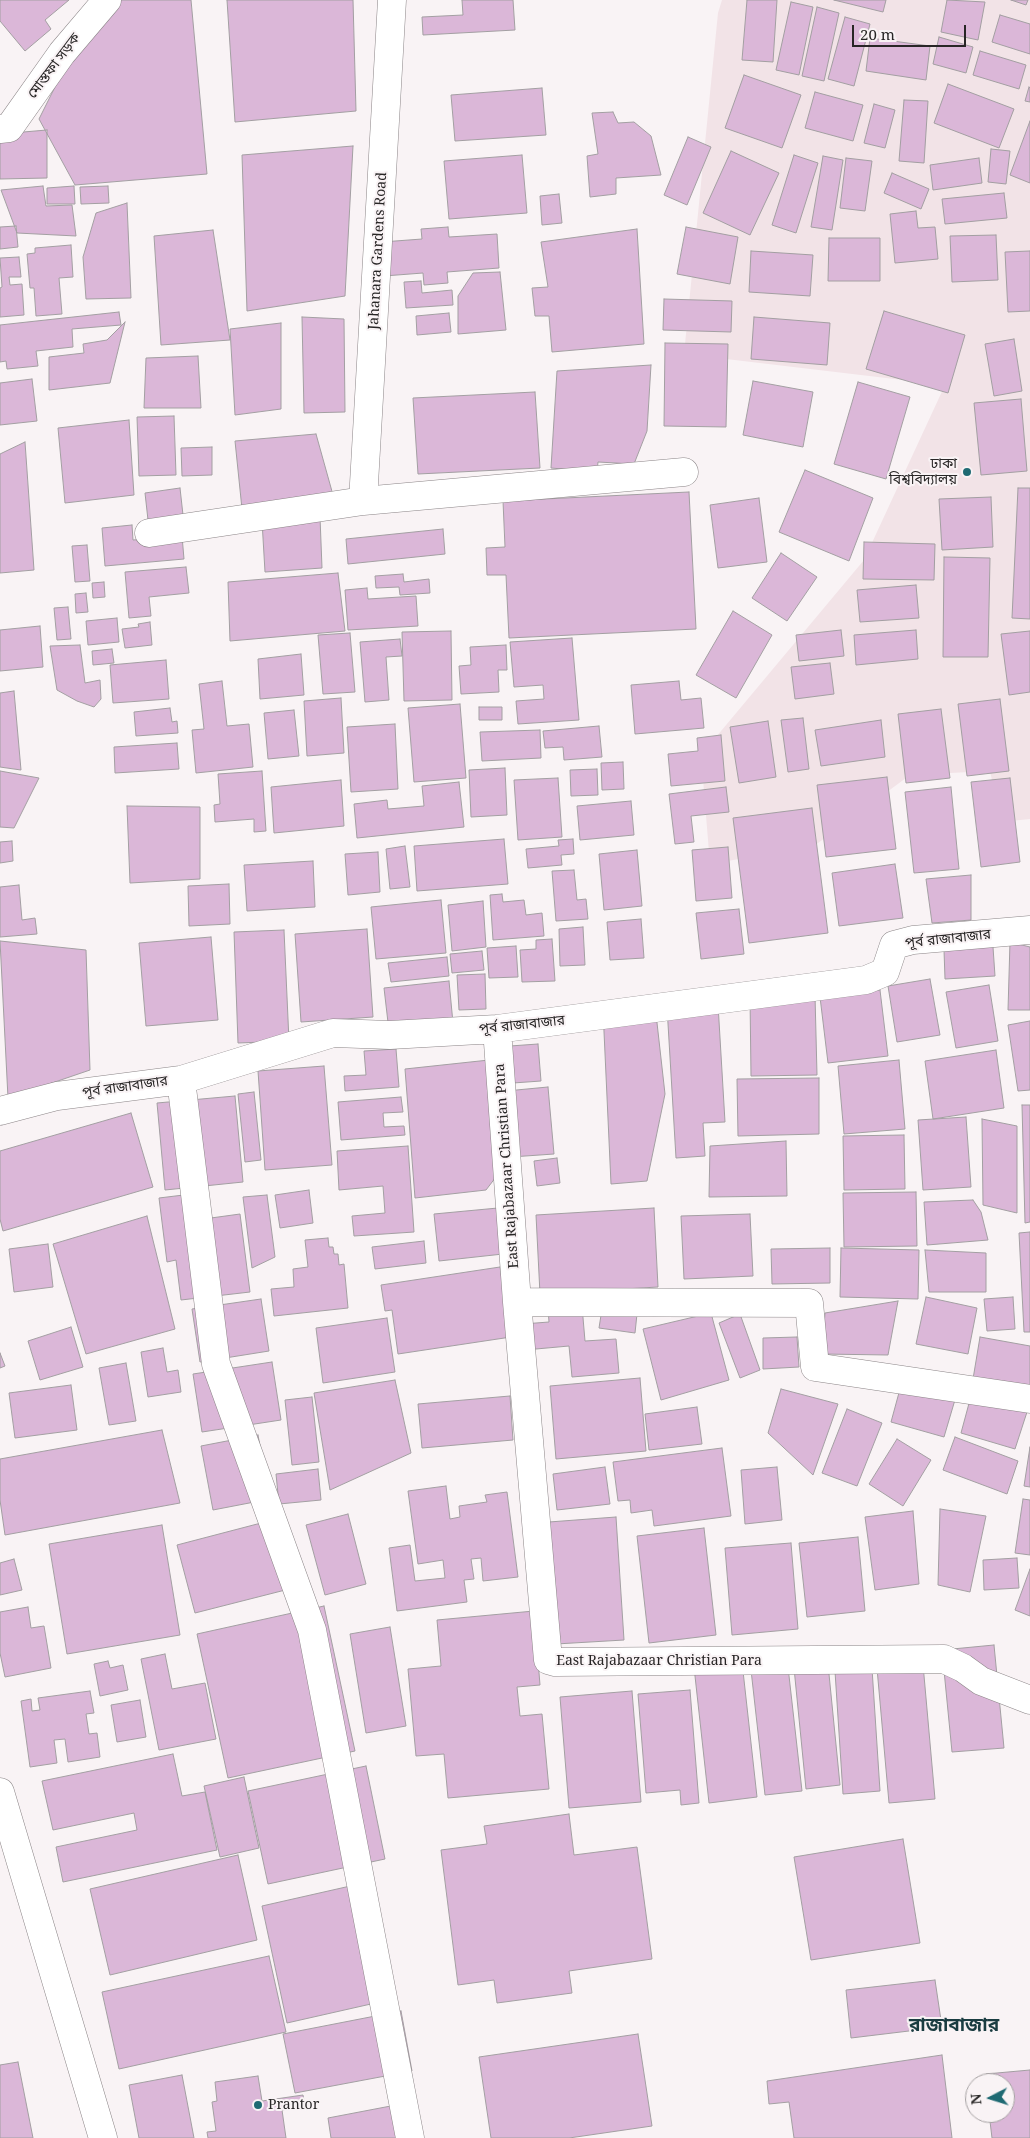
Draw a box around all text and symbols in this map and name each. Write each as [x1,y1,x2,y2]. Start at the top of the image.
scale bar [855,15,969,47]
text: 20 m [860,24,895,44]
street label: মোস্তফা সড়ক [24,30,84,102]
street label: Jahanara Gardens Road [365,172,391,330]
place label: ঢাকা বিশ্ববিদ্যালয় [889,456,957,488]
marker: ঢাকা বিশ্ববিদ্যালয় [961,466,973,478]
street label: পূর্ব রাজাবাজার [904,926,992,952]
street label: পূর্ব রাজাবাজার [478,1012,566,1038]
street label: East Rajabazaar Christian Para [491,1063,523,1269]
street label: পূর্ব রাজাবাজার [81,1073,169,1101]
street label: East Rajabazaar Christian Para [556,1653,762,1669]
district label: রাজাবাজার [909,2015,999,2037]
north arrow [965,2073,1015,2123]
text: N [966,2093,986,2106]
place label: Prantor [268,2097,319,2113]
marker: Prantor [252,2099,264,2111]

